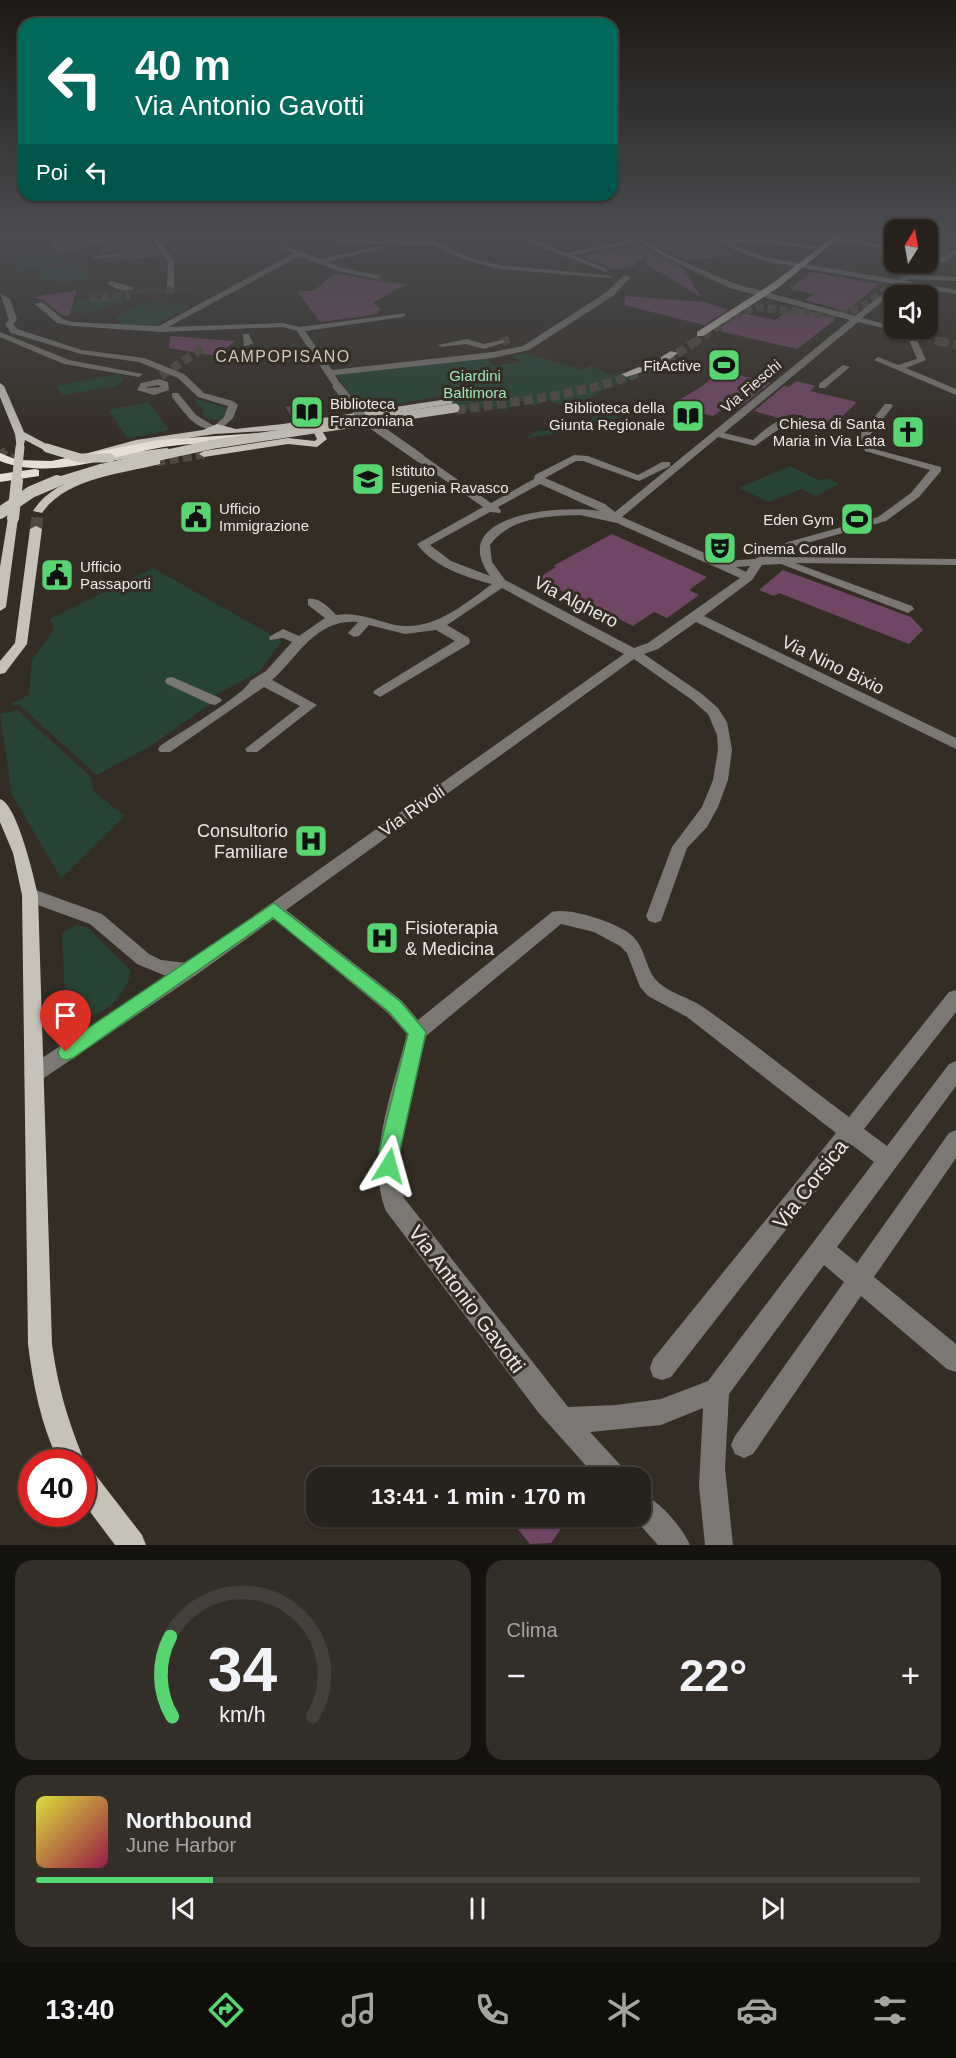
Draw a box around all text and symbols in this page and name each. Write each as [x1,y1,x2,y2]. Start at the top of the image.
icon: left [36,42,114,120]
text: 40 m [135,42,231,89]
text: Via Antonio Gavotti [135,91,364,121]
icon: left [80,156,113,189]
text: Poi [36,160,68,185]
north arrow [884,219,938,273]
map controls [884,219,938,339]
button: sound [884,285,938,339]
sports icon: FitActive [706,347,742,383]
district label: CAMPOPISANO [215,348,351,365]
street label: Via Fieschi [718,356,784,416]
place label: FitActive [643,357,701,374]
park label: Giardini Baltimora [443,367,507,401]
library icon: Biblioteca Franzoniana [289,394,325,430]
place label: Biblioteca Franzoniana [330,395,414,429]
library icon: Biblioteca della Giunta Regionale [670,398,706,434]
place label: Biblioteca della Giunta Regionale [549,399,666,433]
church icon: Chiesa di Santa Maria in Via Lata [890,414,926,450]
place label: Chiesa di Santa Maria in Via Lata [773,415,886,449]
school or university icon: Istituto Eugenia Ravasco [350,461,386,497]
place label: Istituto Eugenia Ravasco [391,462,509,496]
public building icon: Ufficio Immigrazione [178,499,214,535]
place label: Ufficio Immigrazione [219,500,309,534]
sports icon: Eden Gym [839,501,875,537]
place label: Eden Gym [763,511,834,528]
theatre icon: Cinema Corallo [702,530,738,566]
place label: Cinema Corallo [743,540,846,557]
public building icon: Ufficio Passaporti [39,557,75,593]
place label: Ufficio Passaporti [80,558,151,592]
street label: Via Alghero [531,572,621,632]
street label: Via Nino Bixio [778,632,888,698]
street label: Via Rivoli [376,781,448,841]
place label: Consultorio Familiare [197,821,288,862]
hospital icon: Consultorio Familiare [293,823,329,859]
place label: Fisioterapia & Medicina [405,918,499,959]
hospital icon: Fisioterapia & Medicina [364,920,400,956]
pin [40,990,91,1052]
icon: arrive [49,999,82,1032]
position arrow [357,1134,421,1198]
street label: Via Corsica [768,1135,852,1233]
street label: Via Antonio Gavotti [404,1221,530,1377]
speed limit sign: 40 [18,1449,96,1527]
text: 13:41 · 1 min · 170 m [371,1484,586,1509]
text: Clima [507,1619,558,1641]
text: 34 [208,1635,278,1704]
text: 22° [679,1650,747,1701]
text: − [507,1657,526,1694]
text: + [901,1657,920,1694]
text: km/h [220,1703,266,1727]
text: Northbound [126,1808,252,1833]
text: June Harbor [126,1834,236,1856]
icon: previous [167,1892,200,1925]
icon: pause [461,1892,494,1925]
icon: next [756,1892,789,1925]
icon: directions [205,1989,247,2031]
icon: music [338,1989,380,2031]
icon: phone [471,1989,513,2031]
icon: climate [603,1989,645,2031]
icon: car [736,1989,778,2031]
icon: filters [869,1989,911,2031]
text: 13:40 [45,1995,114,2025]

